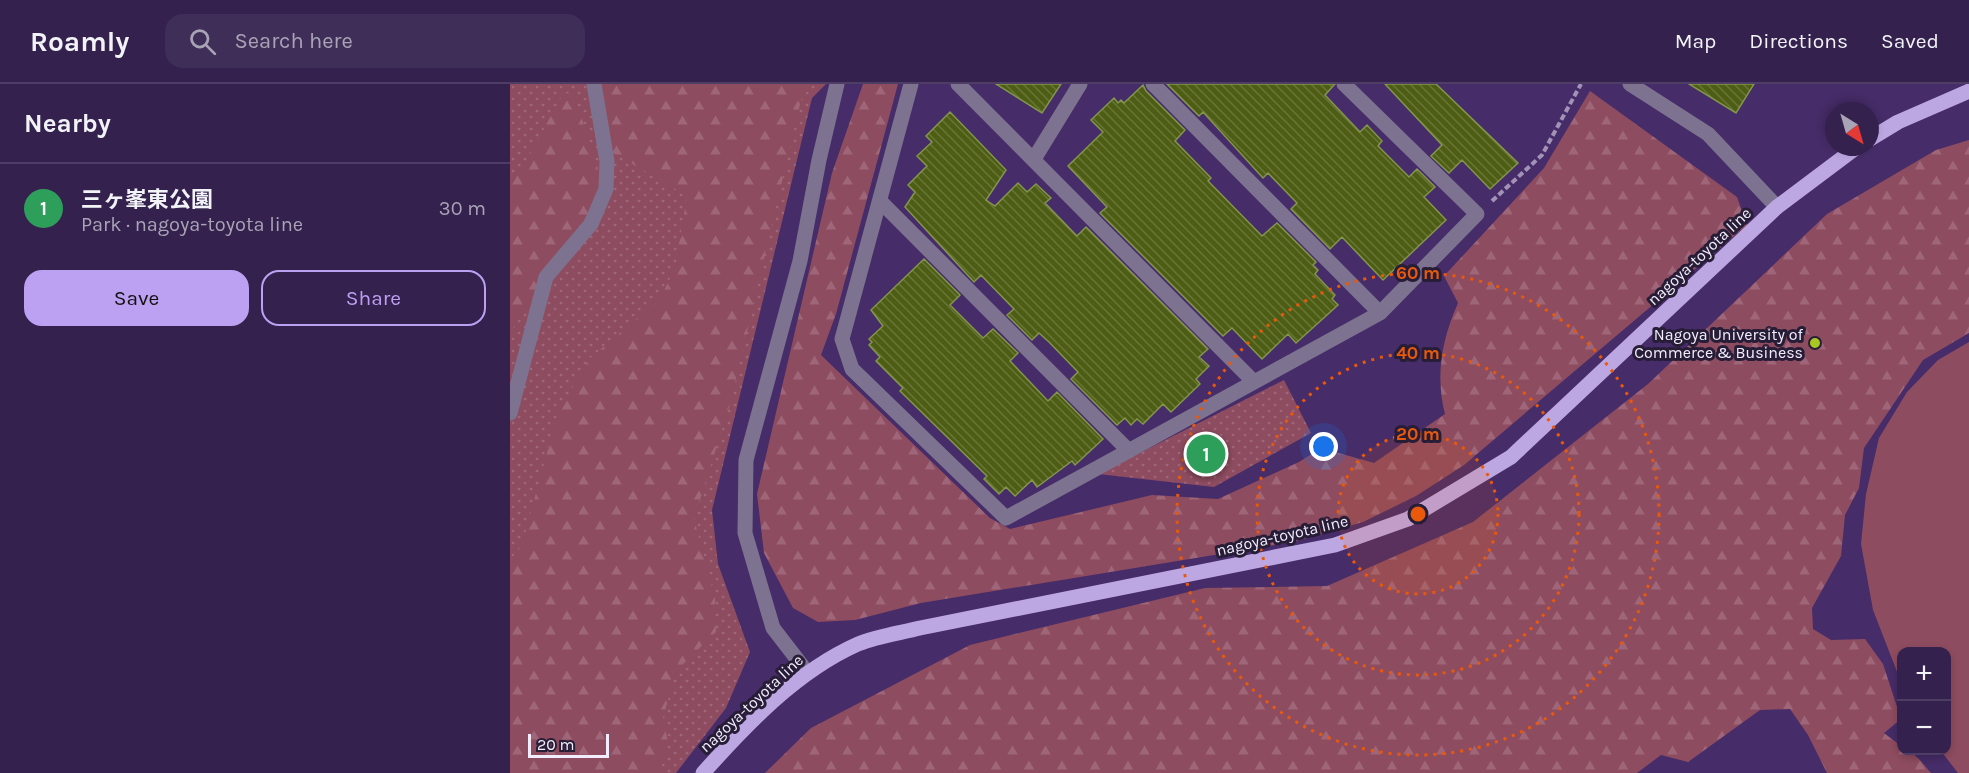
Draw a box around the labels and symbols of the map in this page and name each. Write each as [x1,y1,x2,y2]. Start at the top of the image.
north arrow [1825,102,1879,156]
street label: nagoya-toyota line [1644,203,1755,309]
text: 60 m [1396,262,1440,284]
place label: Nagoya University of Commerce & Business [1634,325,1804,362]
marker: Nagoya University of Commerce & Business [1808,336,1822,350]
text: 40 m [1396,342,1440,364]
text: 20 m [1396,423,1440,445]
pin: 1 [1186,432,1226,476]
your location [1309,432,1338,461]
centre of rings [1408,504,1428,524]
street label: nagoya-toyota line [1214,511,1350,560]
street label: nagoya-toyota line [696,650,807,756]
scale bar [528,731,609,758]

